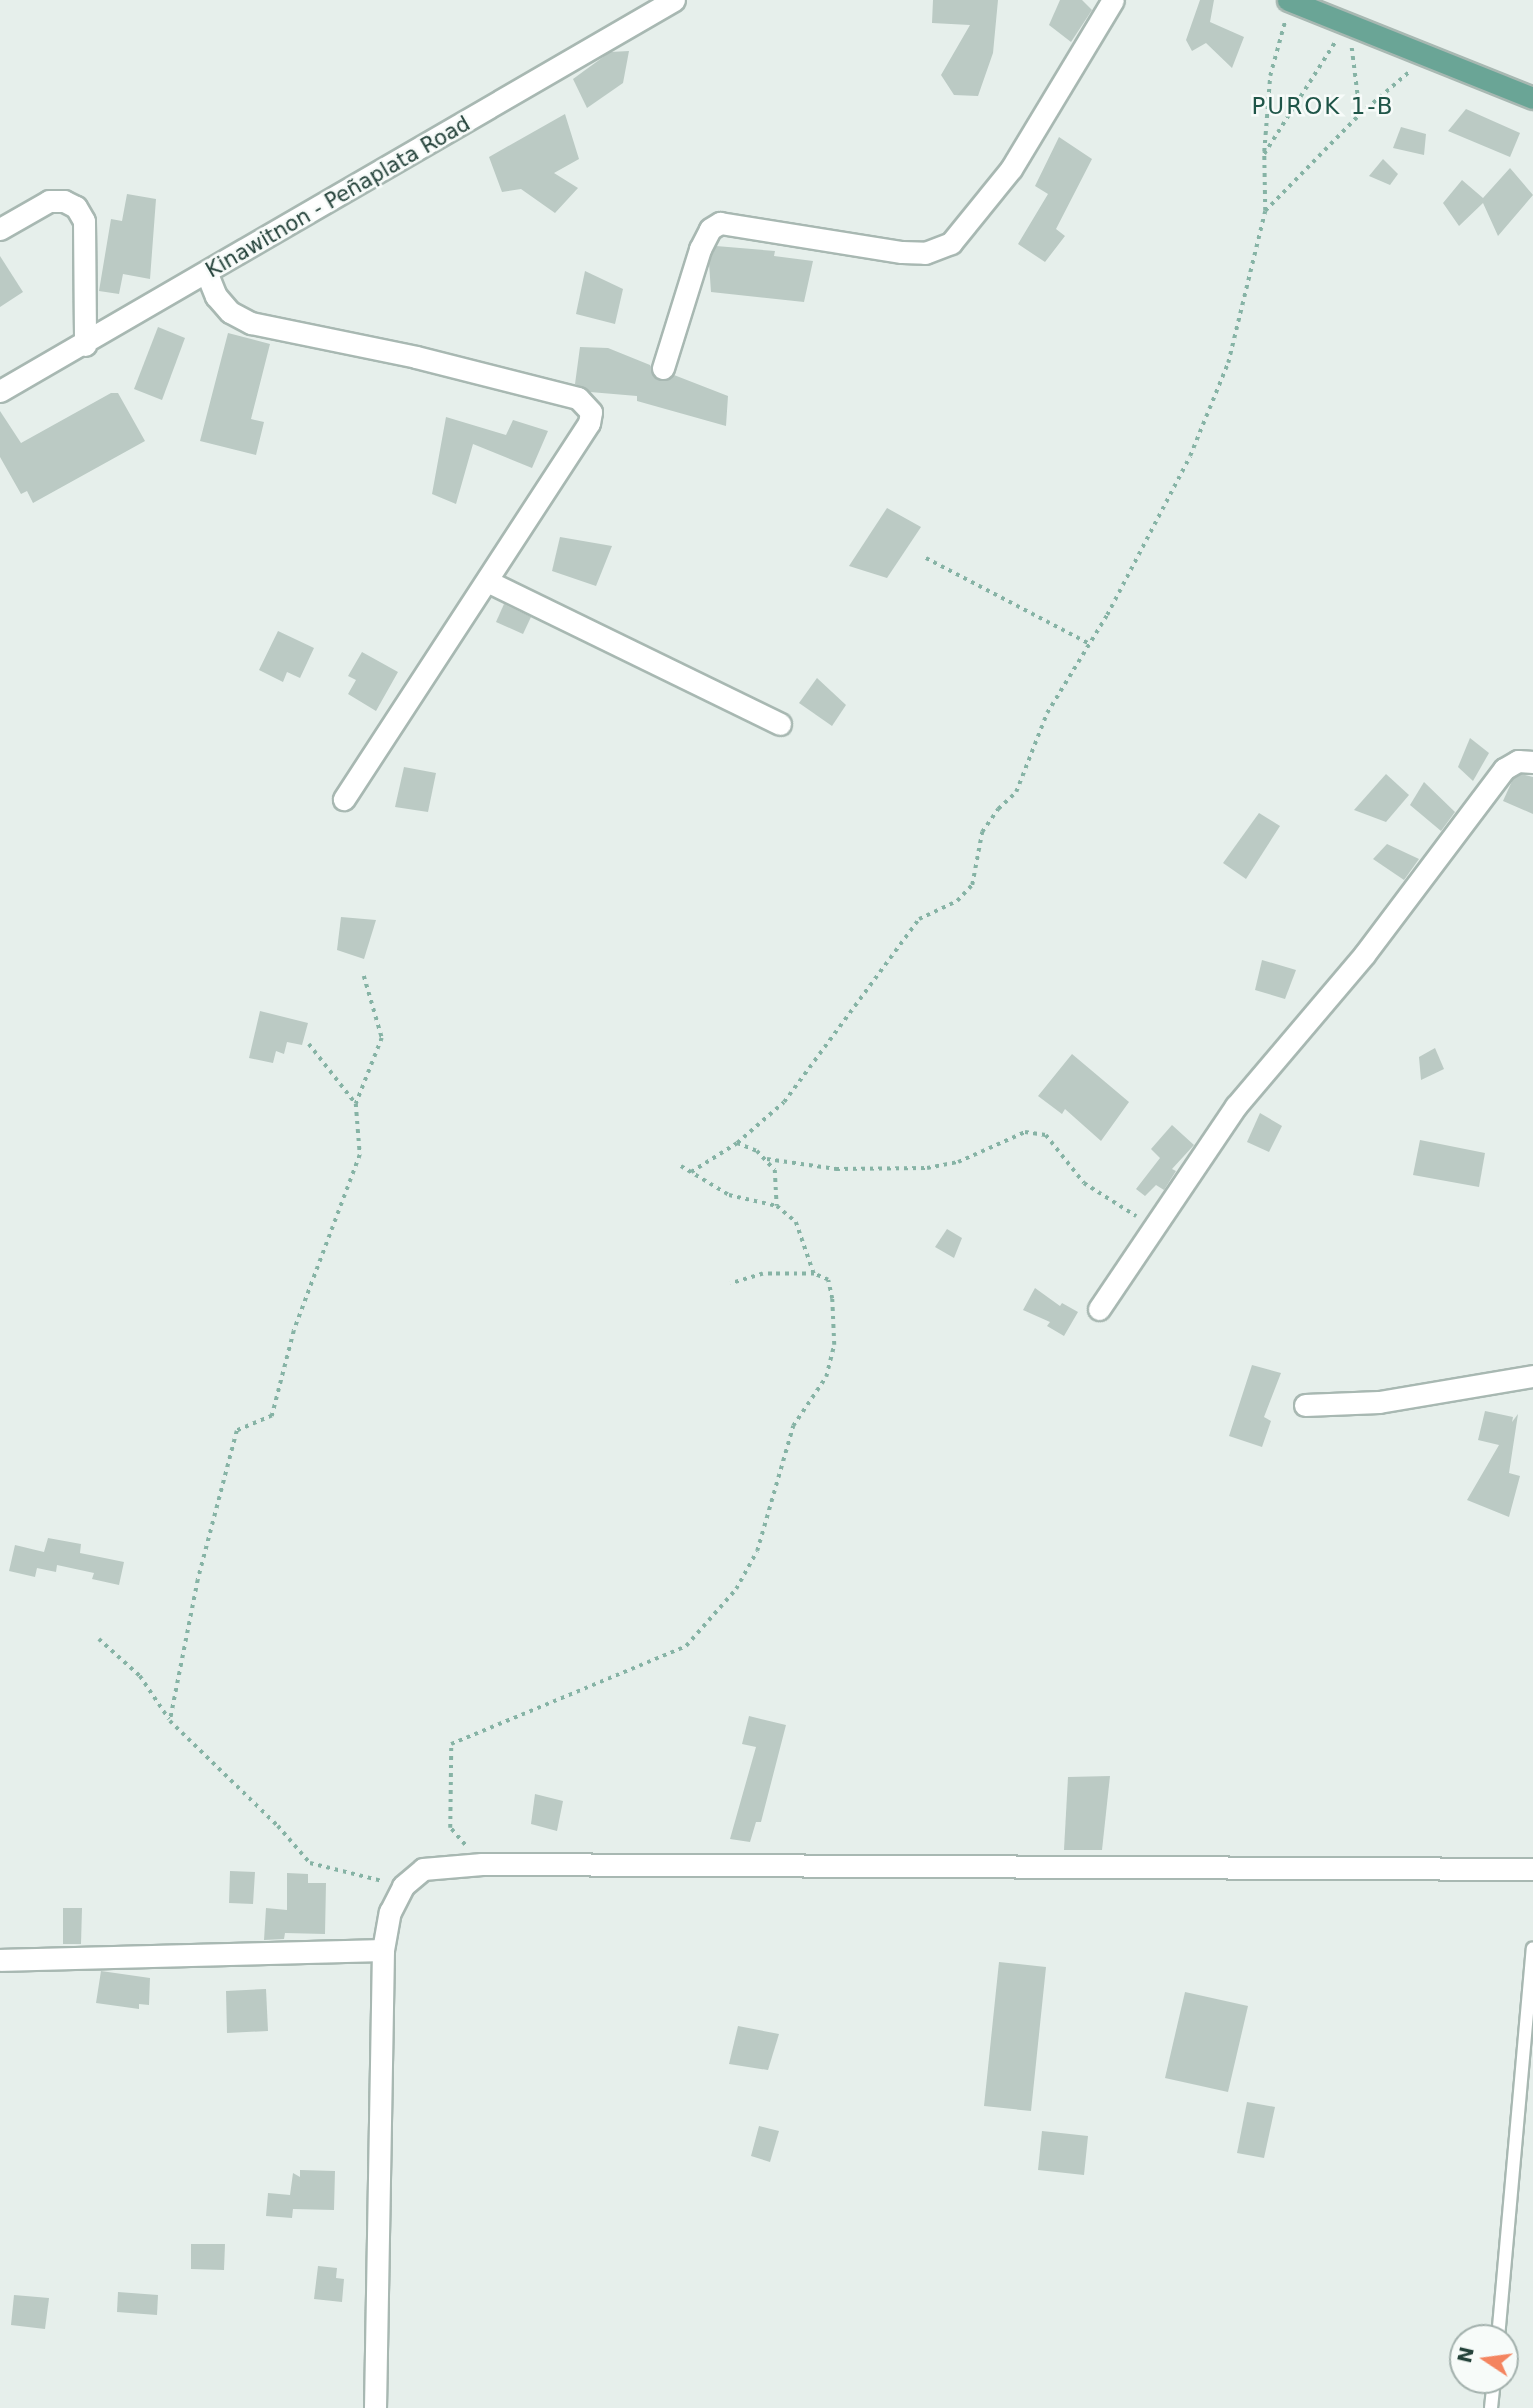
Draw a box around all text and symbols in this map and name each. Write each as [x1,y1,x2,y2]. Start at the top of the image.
district label: PUROK 1-B [1253,92,1393,120]
street label: Kinawitnon - Peñaplata Road [201,111,475,283]
north arrow [1449,2324,1519,2394]
text: N [1453,2345,1478,2365]

